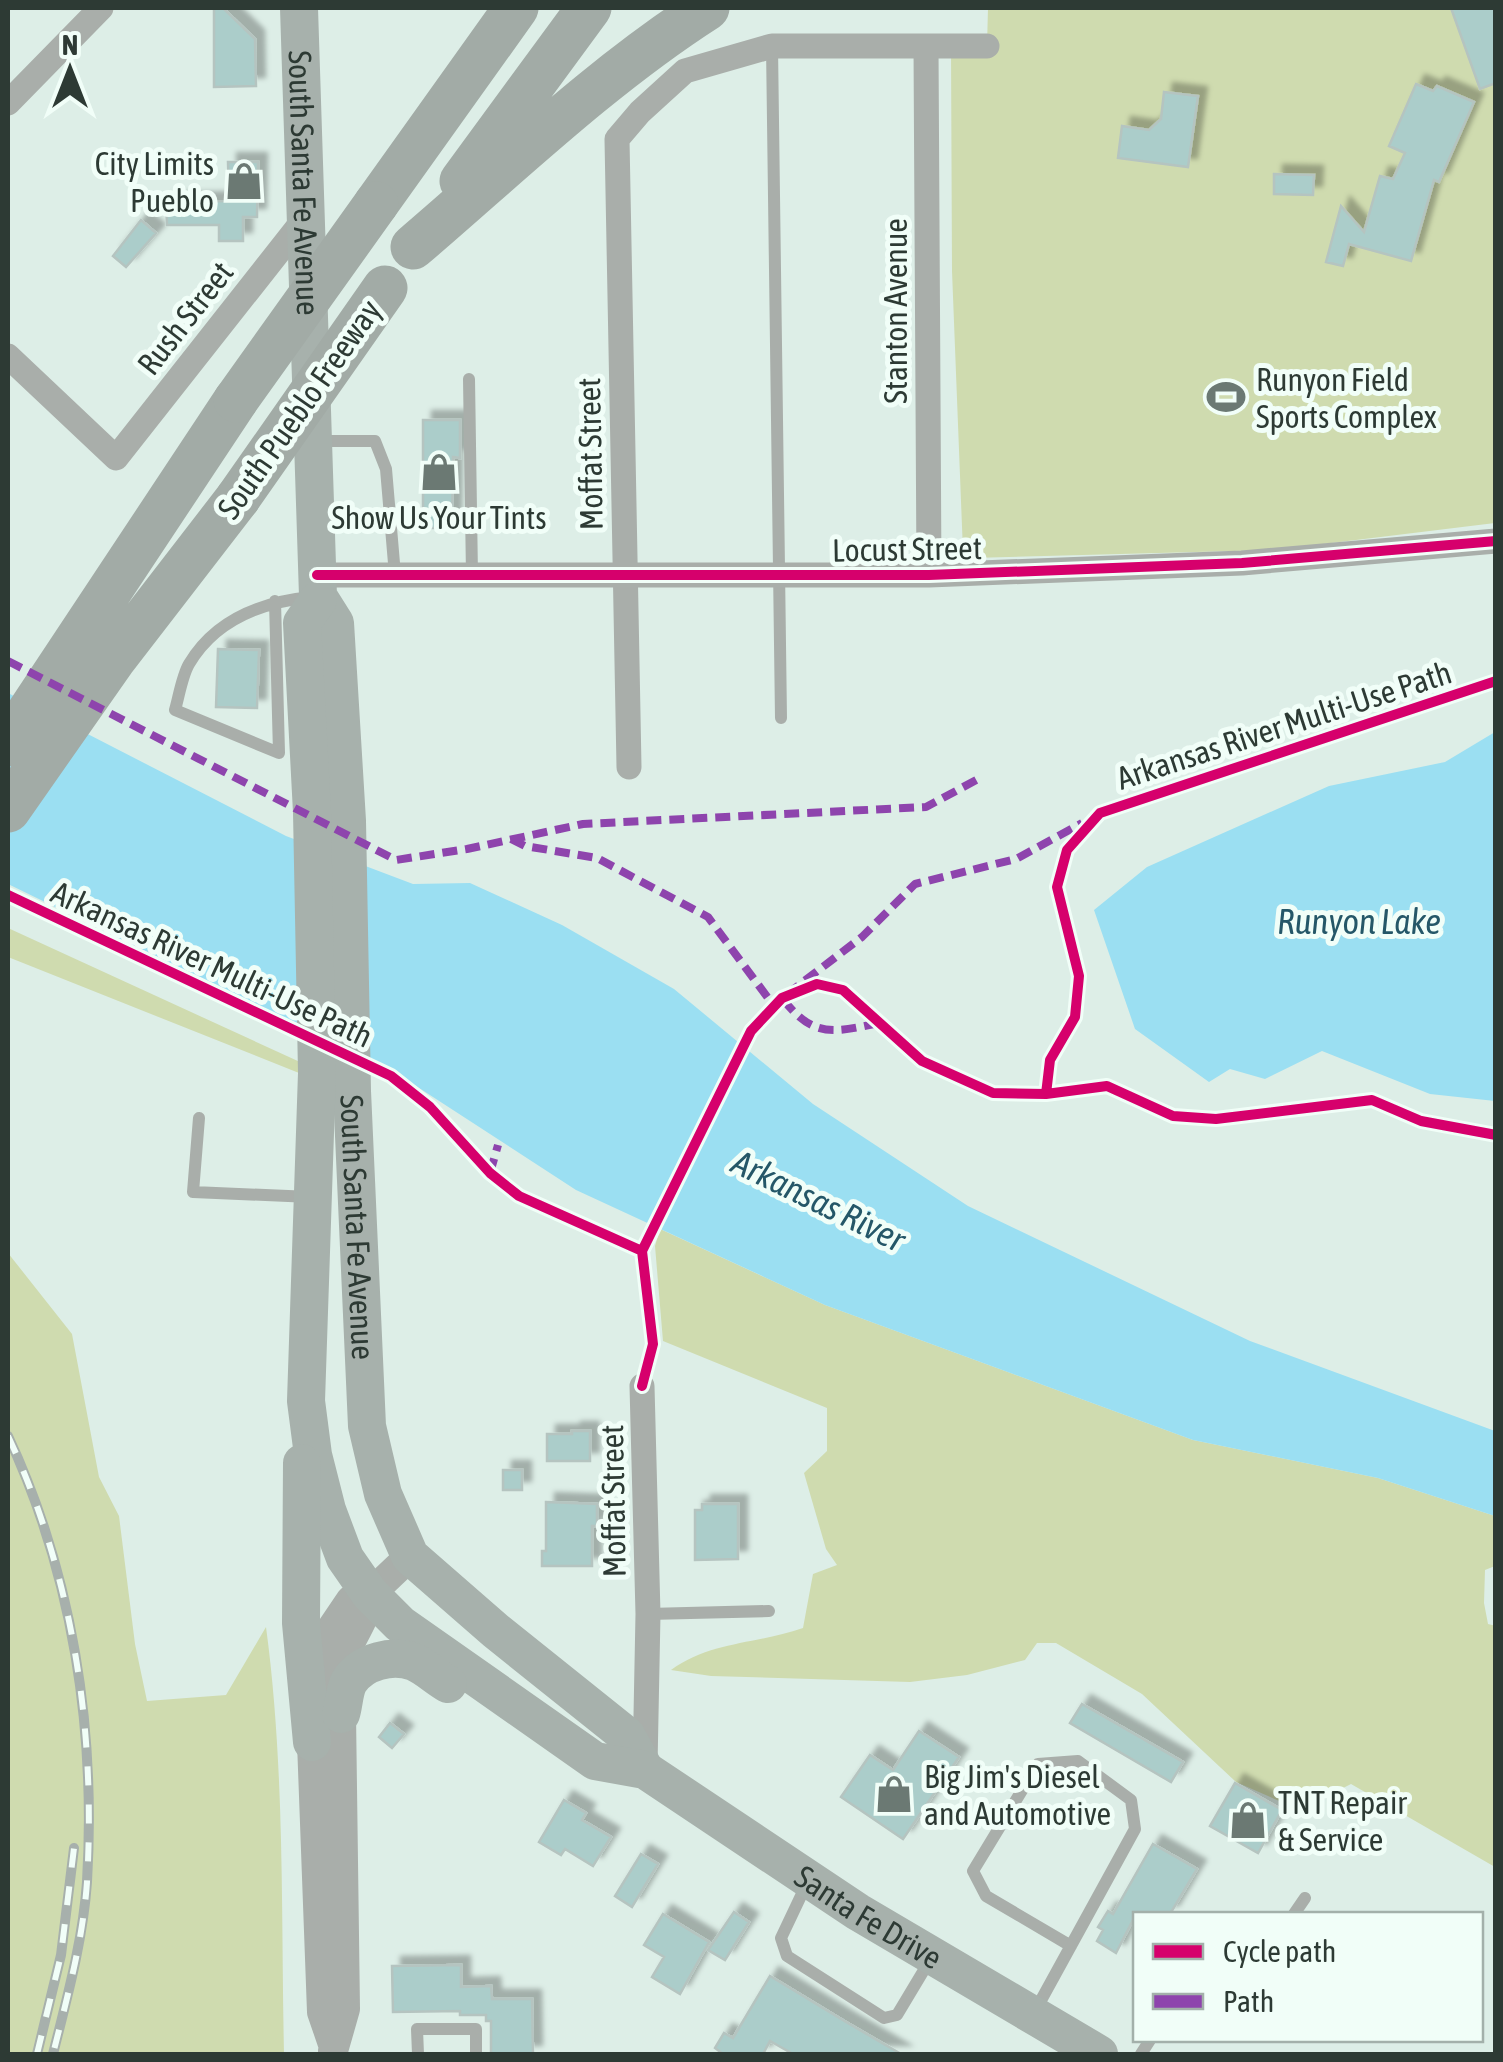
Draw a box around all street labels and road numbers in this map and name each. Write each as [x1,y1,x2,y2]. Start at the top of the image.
street label: South Santa Fe Avenue [282,50,327,316]
street label: Stanton Avenue [877,218,914,404]
street label: Rush Street [130,254,240,382]
street label: South Pueblo Freeway [210,292,388,526]
street label: Moffat Street [570,377,610,531]
street label: Locust Street [832,529,982,569]
street label: Arkansas River Multi-Use Path [1112,653,1456,797]
street label: Arkansas River Multi-Use Path [46,873,378,1055]
street label: South Santa Fe Avenue [334,1094,383,1361]
street label: Moffat Street [593,1424,633,1578]
street label: Santa Fe Drive [788,1857,949,1976]

